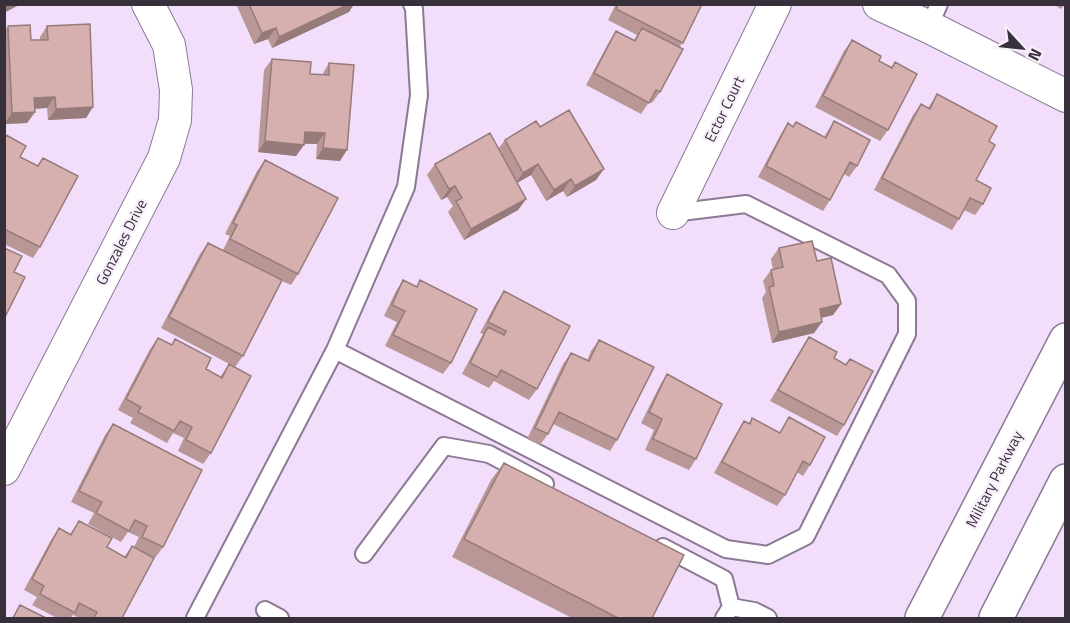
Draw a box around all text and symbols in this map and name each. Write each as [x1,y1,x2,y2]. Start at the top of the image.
north arrow [992,18,1052,78]
text: N [1022,44,1049,65]
street label: Ector Court [698,72,750,146]
street label: Gonzales Drive [89,195,153,289]
street label: Military Parkway [960,427,1028,531]

